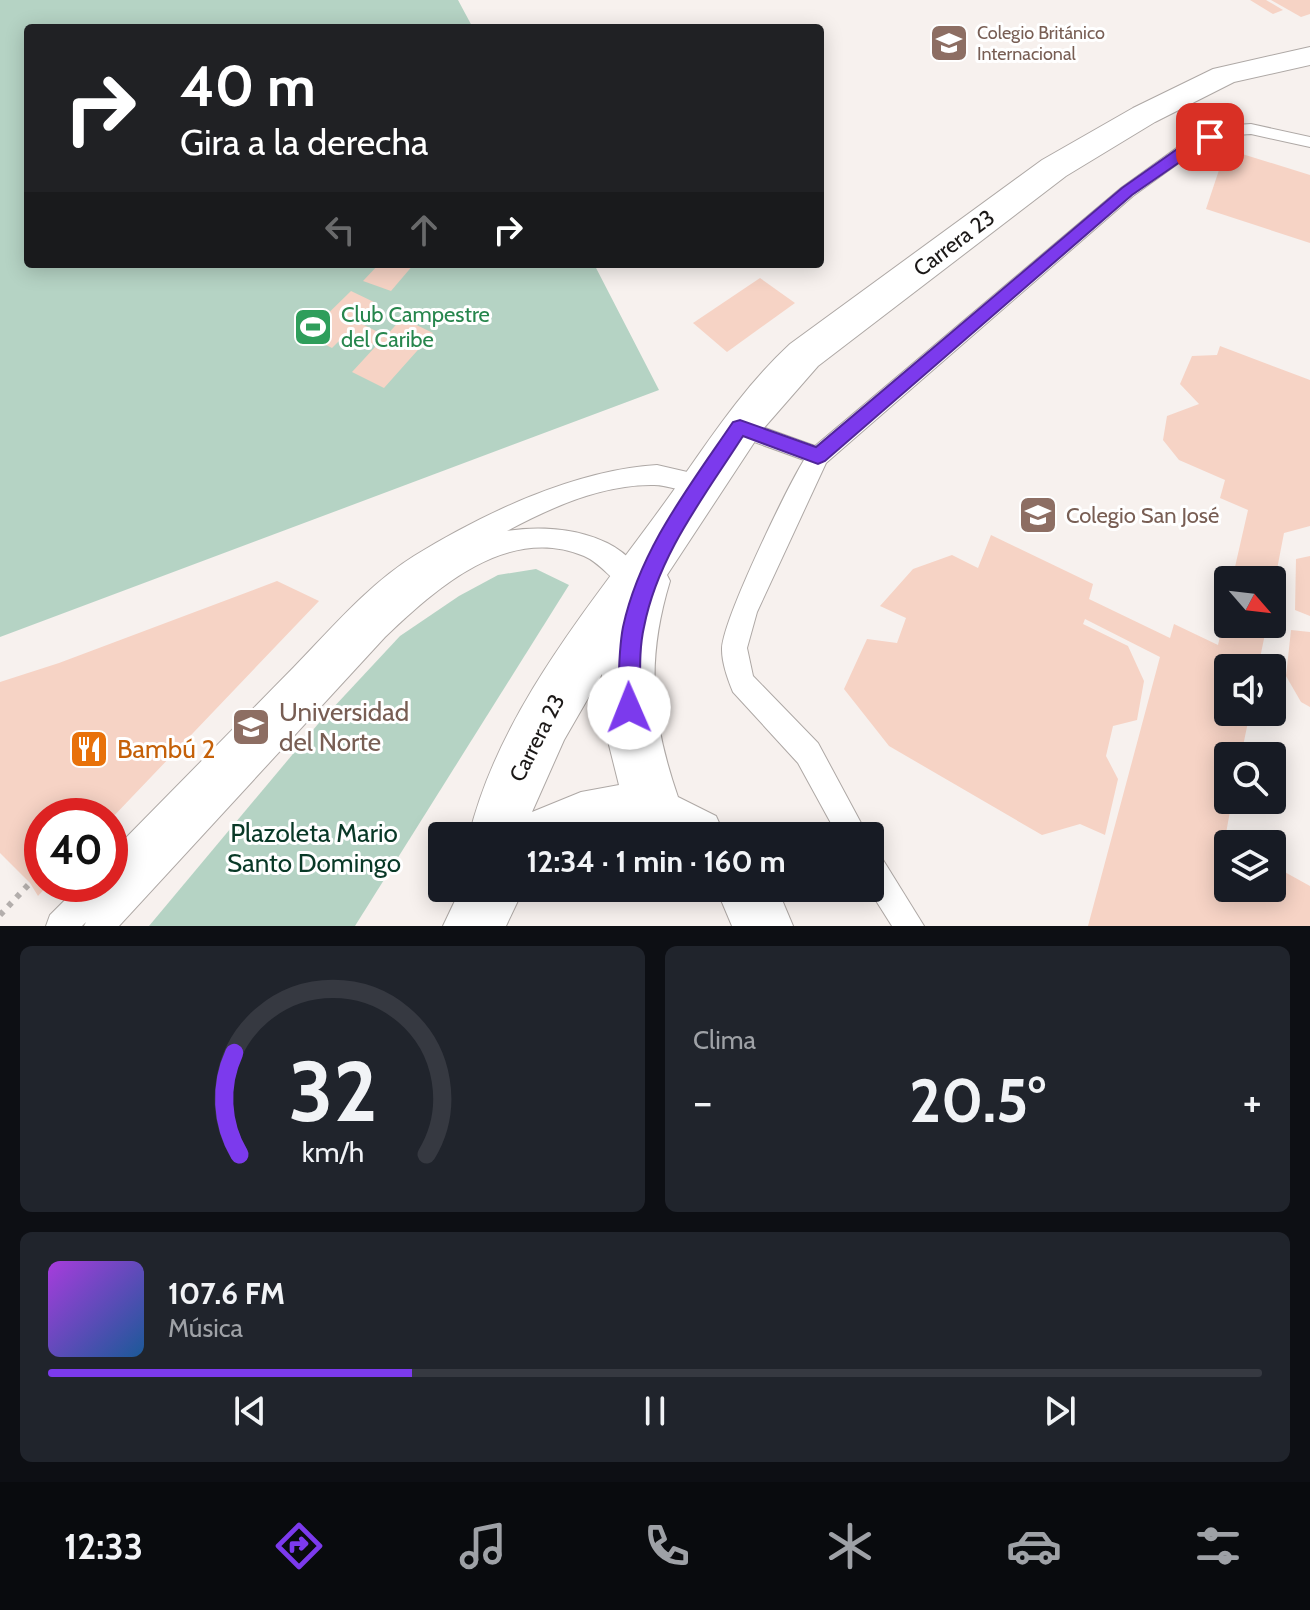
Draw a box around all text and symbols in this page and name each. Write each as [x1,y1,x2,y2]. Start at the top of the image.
school or university icon: Colegio Británico Internacional [928,22,970,64]
place label: Colegio Británico Internacional [977,22,1105,65]
text: 40 m [180,52,316,120]
icon: right [48,56,152,160]
pin [1176,103,1244,171]
icon: arrive [1188,115,1232,159]
text: Gira a la derecha [180,120,428,164]
street label: Carrera 23 [908,204,1000,282]
icon: left [318,208,362,252]
icon: ahead [402,208,446,252]
icon: right [486,208,530,252]
place label: Club Campestre del Caribe [341,301,490,353]
sports icon: Club Campestre del Caribe [292,306,334,348]
school or university icon: Colegio San José [1017,494,1059,536]
place label: Colegio San José [1066,502,1219,529]
north arrow [1214,566,1286,638]
map controls [1214,566,1286,902]
button: sound [1214,654,1286,726]
position arrow [587,666,671,750]
street label: Carrera 23 [503,690,571,786]
place label: Universidad del Norte [279,696,409,758]
school or university icon: Universidad del Norte [230,706,272,748]
restaurant icon: Bambú 2 [68,728,110,770]
place label: Bambú 2 [117,733,215,765]
button: search [1214,742,1286,814]
speed limit sign: 40 [24,798,128,902]
park label: Plazoleta Mario Santo Domingo [227,817,401,879]
button: layers [1214,830,1286,902]
text: 12:34 · 1 min · 160 m [527,843,785,880]
text: Clima [693,1024,756,1056]
text: 32 [288,1041,377,1142]
text: 20.5° [909,1064,1046,1137]
text: − [693,1075,712,1128]
text: + [1243,1075,1262,1128]
text: km/h [301,1134,364,1169]
text: 107.6 FM [168,1275,285,1312]
text: Música [168,1312,243,1344]
icon: previous [228,1389,272,1433]
icon: pause [633,1389,677,1433]
icon: next [1038,1389,1082,1433]
icon: directions [271,1518,327,1574]
icon: music [455,1518,511,1574]
icon: phone [639,1518,695,1574]
icon: climate [822,1518,878,1574]
icon: car [1006,1518,1062,1574]
icon: filters [1190,1518,1246,1574]
text: 12:33 [64,1524,143,1568]

